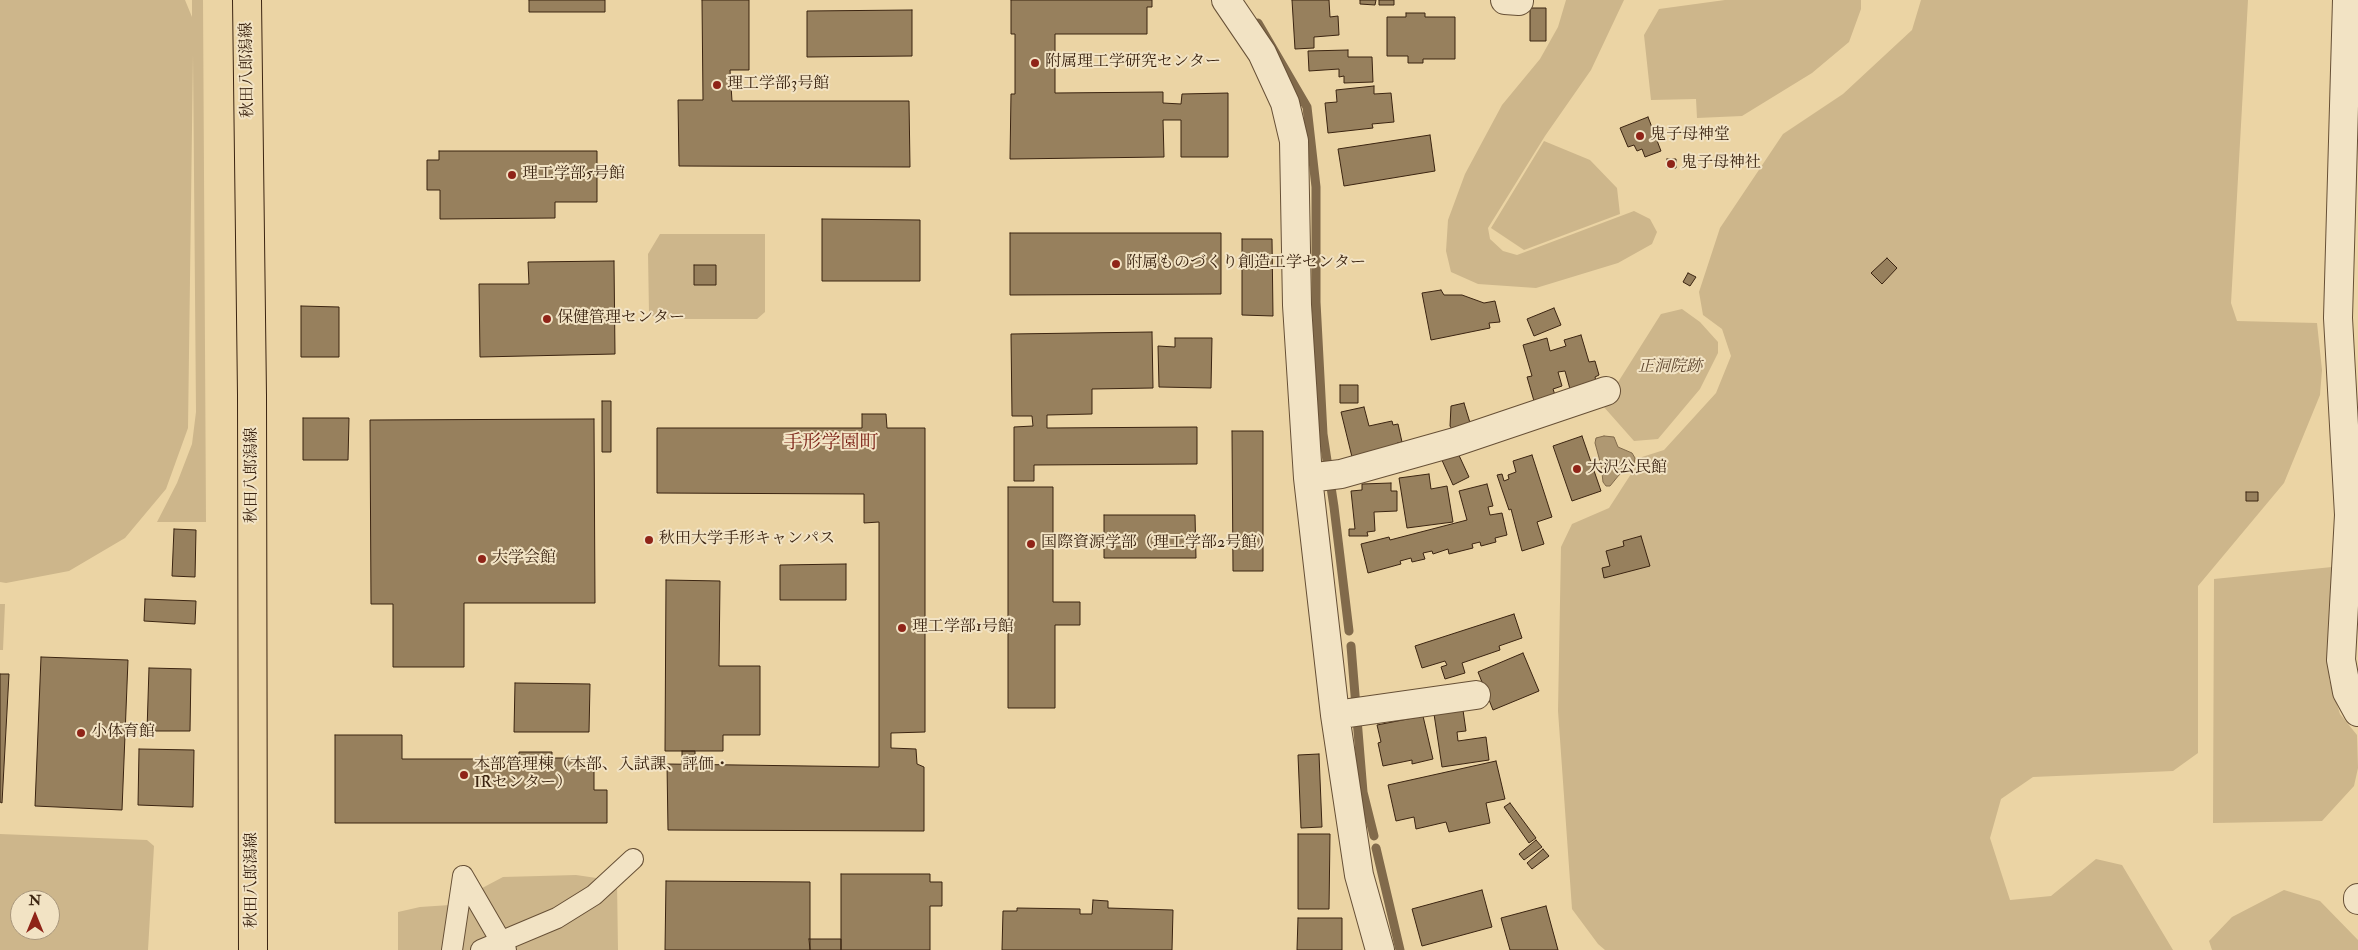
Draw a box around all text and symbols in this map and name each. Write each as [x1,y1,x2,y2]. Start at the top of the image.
street label: 秋田八郎潟線 [238,22,258,118]
place label: 附属理工学研究センター [1045,53,1221,73]
marker: 附属理工学研究センター [1029,57,1041,69]
place label: 理工学部3号館 [727,75,829,95]
marker: 理工学部3号館 [711,79,723,91]
place label: 鬼子母神堂 [1650,126,1730,146]
marker: 鬼子母神堂 [1634,130,1646,142]
place label: 鬼子母神社 [1681,154,1761,174]
marker: 鬼子母神社 [1665,158,1677,170]
place label: 理工学部5号館 [522,165,625,185]
marker: 理工学部5号館 [506,169,518,181]
place label: 附属ものづくり創造工学センター [1126,254,1366,274]
marker: 附属ものづくり創造工学センター [1110,258,1122,270]
place label: 保健管理センター [557,309,685,329]
marker: 保健管理センター [541,313,553,325]
park label: 正洞院跡 [1638,358,1702,378]
street label: 秋田八郎潟線 [243,427,263,523]
district label: 手形学園町 [784,433,878,455]
place label: 大沢公民館 [1587,459,1667,479]
marker: 大沢公民館 [1571,463,1583,475]
place label: 秋田大学手形キャンパス [659,530,835,550]
marker: 秋田大学手形キャンパス [643,534,655,546]
place label: 国際資源学部（理工学部2号館） [1041,534,1273,554]
marker: 国際資源学部（理工学部2号館） [1025,538,1037,550]
place label: 大学会館 [492,549,556,569]
marker: 大学会館 [476,553,488,565]
place label: 理工学部1号館 [912,618,1014,638]
marker: 理工学部1号館 [896,622,908,634]
place label: 小体育館 [91,723,155,743]
marker: 小体育館 [75,727,87,739]
place label: 本部管理棟（本部、入試課、評価・ IRセンター） [474,756,730,794]
marker: 本部管理棟（本部、入試課、評価・ IRセンター） [458,769,470,781]
street label: 秋田八郎潟線 [243,832,263,928]
north arrow [10,890,60,940]
text: N [29,892,41,909]

